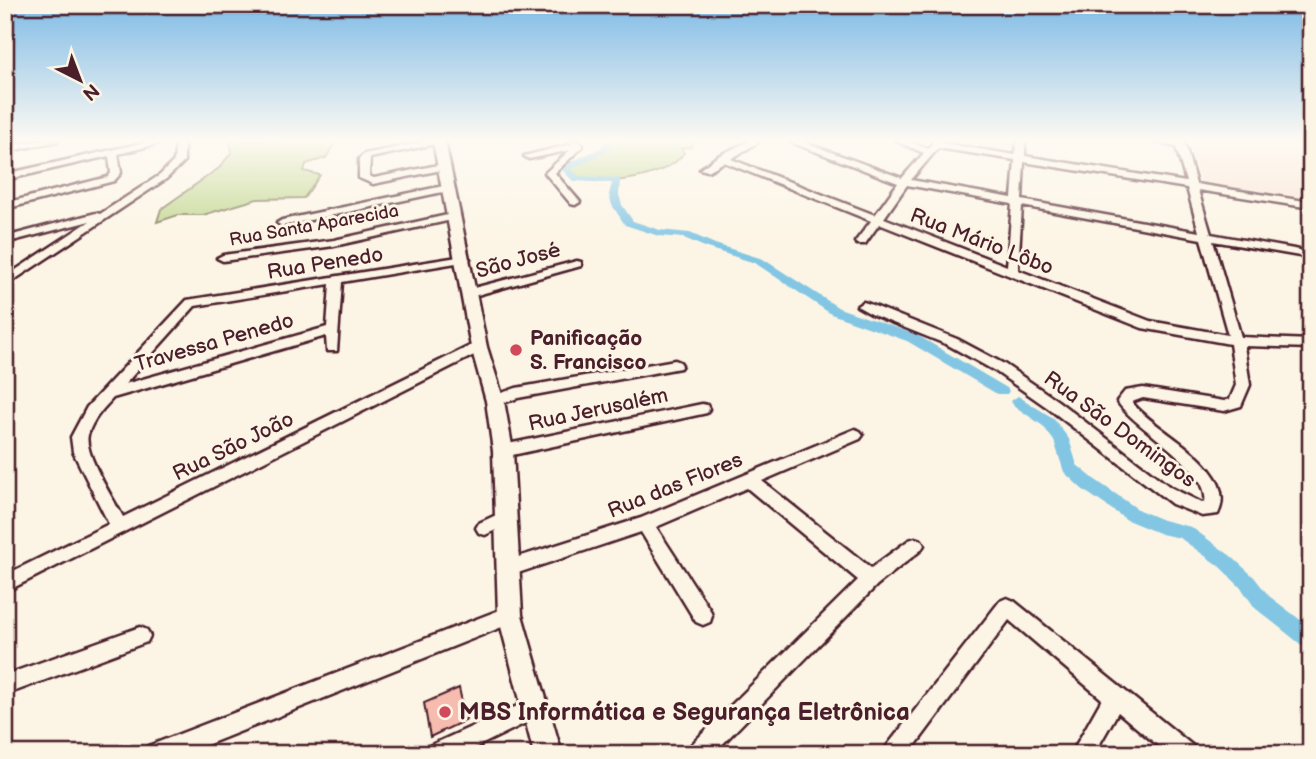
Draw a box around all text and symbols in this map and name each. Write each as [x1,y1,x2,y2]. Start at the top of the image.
north arrow [46,46,116,116]
text: N [77,78,103,105]
street label: Rua Santa Aparecida [228,200,400,251]
street label: Rua Mário Lôbo [907,203,1057,280]
street label: São José [473,237,564,284]
street label: Rua Penedo [265,242,385,285]
street label: Travessa Penedo [132,308,297,377]
place label: Panificação S. Francisco [530,326,646,375]
marker: Panificação S. Francisco [508,342,524,358]
street label: Rua São Domingos [1039,366,1201,493]
street label: Rua Jerusalém [526,382,670,436]
street label: Rua São João [169,406,298,486]
street label: Rua das Flores [604,447,746,524]
place label: MBS Informática e Segurança Eletrônica [459,698,910,727]
marker: MBS Informática e Segurança Eletrônica [437,704,453,720]

